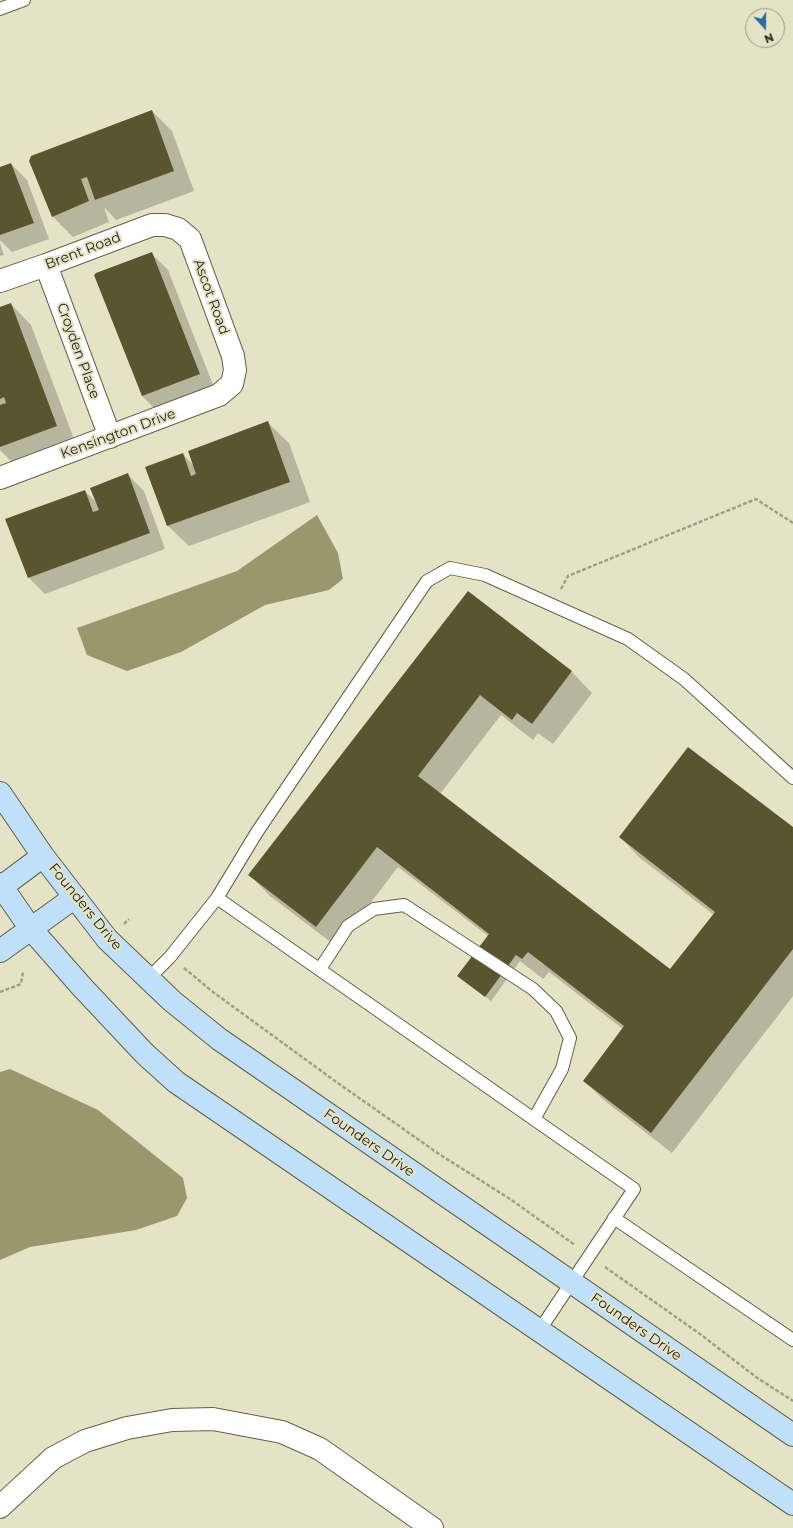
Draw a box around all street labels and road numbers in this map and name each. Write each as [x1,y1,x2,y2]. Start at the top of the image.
street label: Brent Road [43,229,123,273]
street label: Ascot Road [190,257,232,337]
street label: Croyden Place [53,301,103,401]
street label: Kensington Drive [58,405,178,463]
street label: Founders Drive [45,860,125,954]
street label: Founders Drive [320,1105,418,1181]
street label: Founders Drive [587,1289,685,1365]

